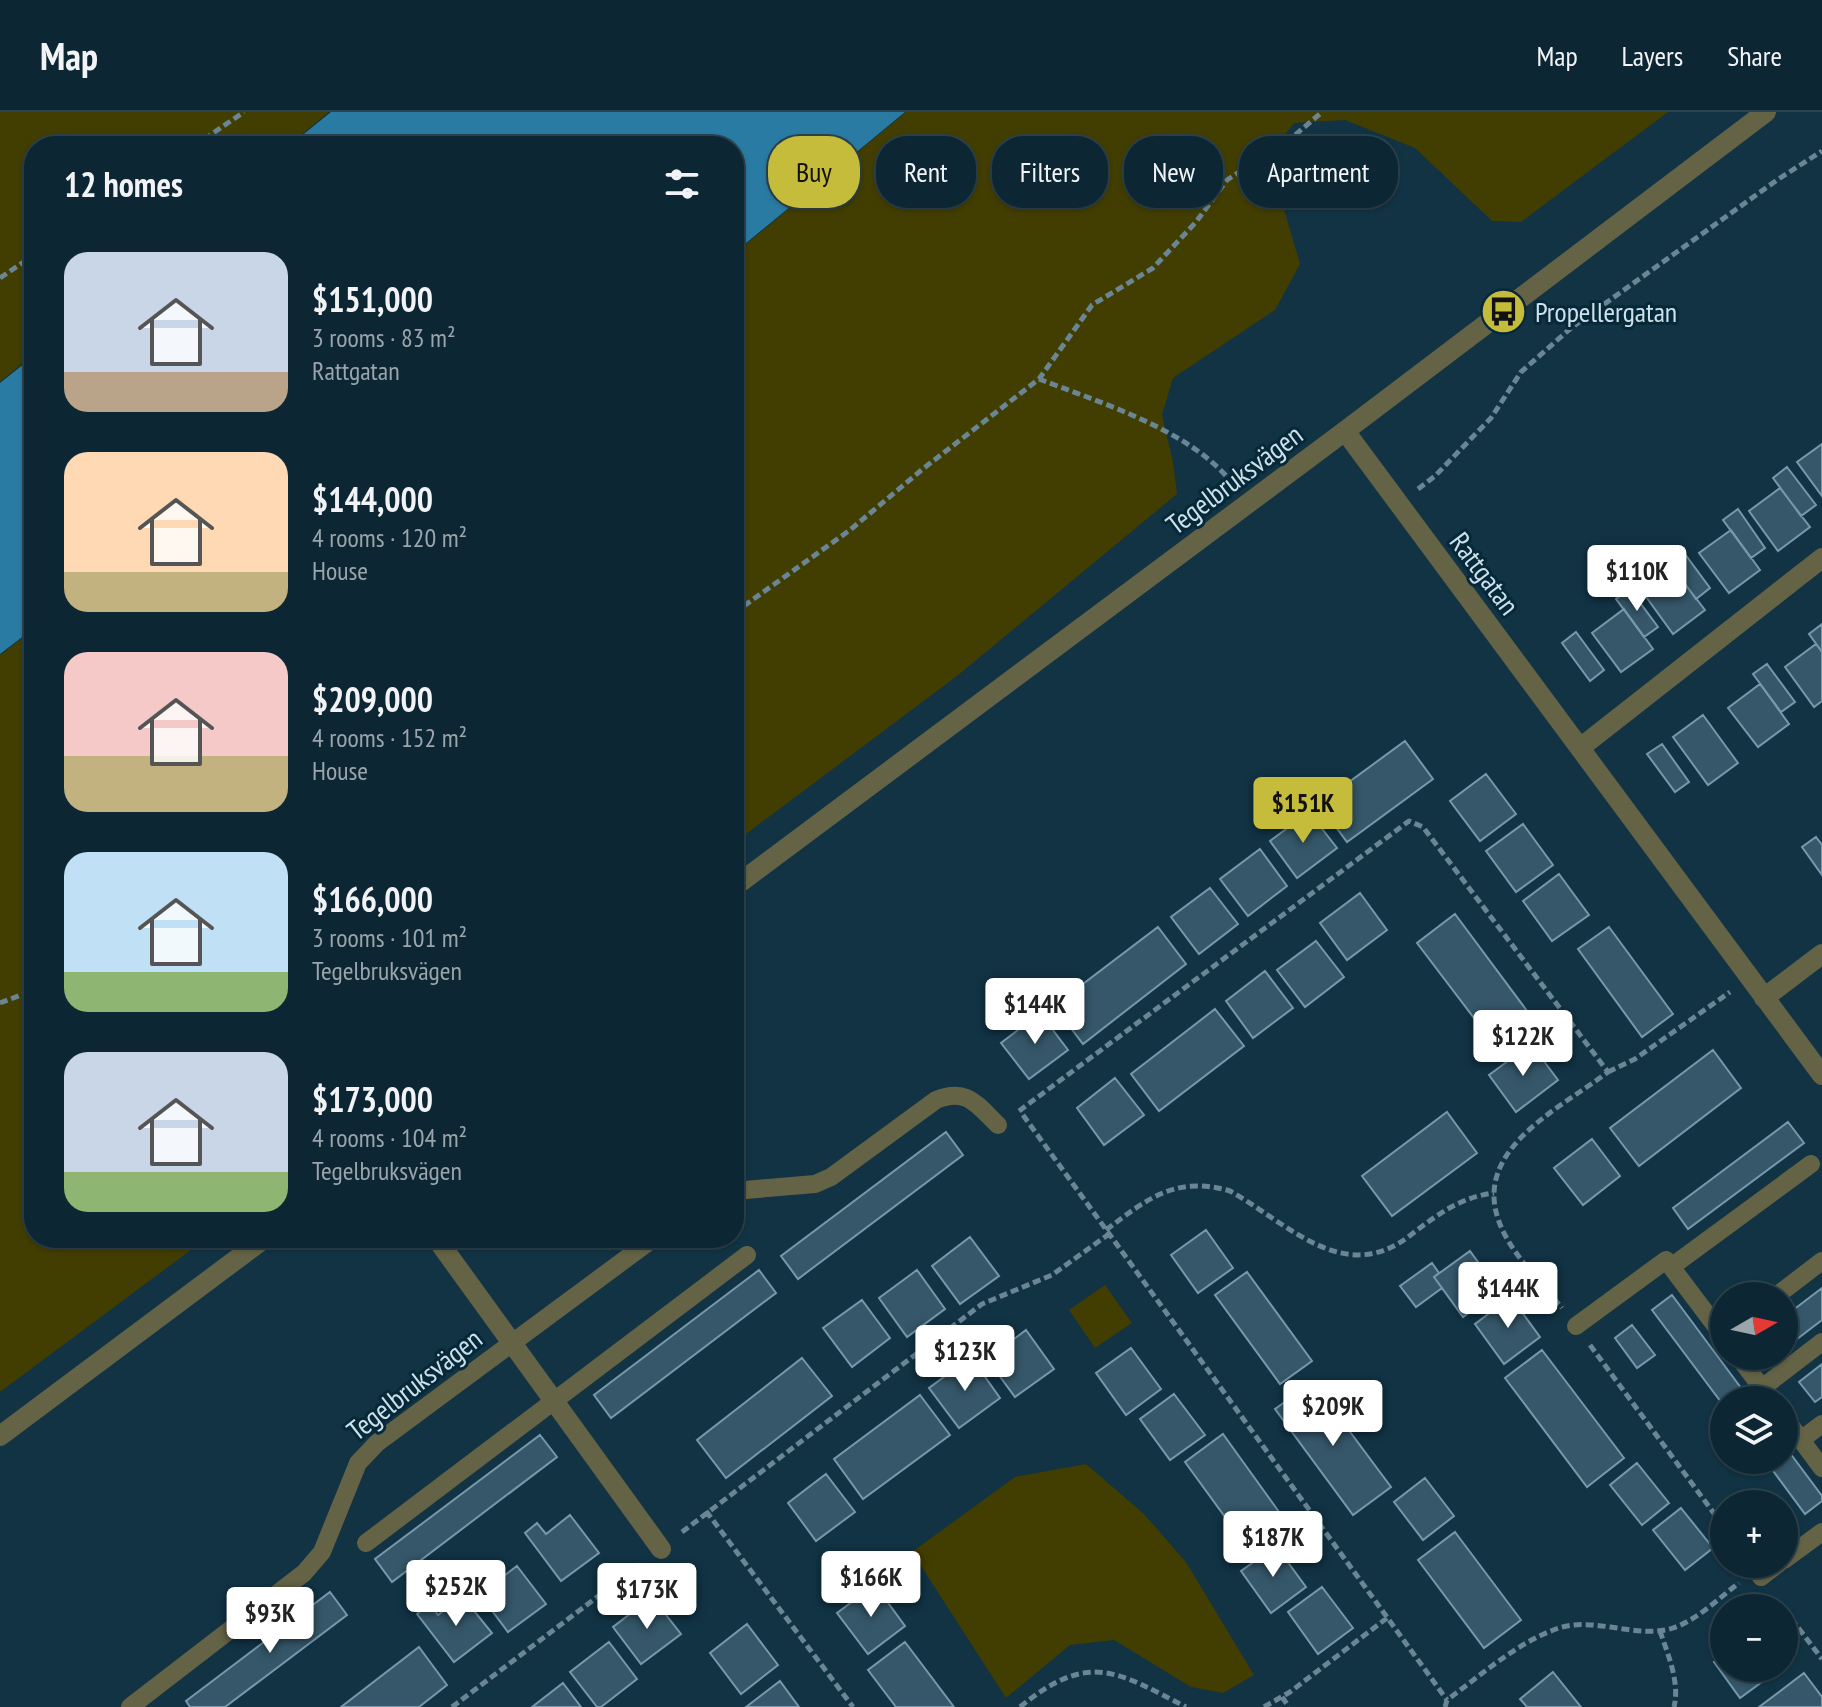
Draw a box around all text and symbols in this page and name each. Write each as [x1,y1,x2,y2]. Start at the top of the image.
text: Map [40,31,98,80]
text: Map [1536,37,1578,74]
text: Layers [1622,37,1683,74]
text: Share [1727,37,1782,74]
chip: Buy [768,136,860,208]
chip: Rent [876,136,976,208]
chip: Filters [992,136,1108,208]
chip: New [1124,136,1223,208]
chip: Apartment [1239,136,1398,208]
text: 12 homes [64,162,183,206]
icon: filters [660,162,704,206]
text: $151,000 [312,277,433,321]
icon: home [128,284,224,380]
bus stop icon: Propellergatan [1480,287,1528,335]
place label: Propellergatan [1535,293,1677,330]
text: 3 rooms · 83 m² [312,321,456,354]
text: Rattgatan [312,354,400,387]
street label: Tegelbruksvägen [1158,416,1310,542]
text: $144,000 [312,477,433,521]
icon: home [128,484,224,580]
text: 4 rooms · 120 m² [312,521,467,554]
street label: Rattgatan [1442,524,1528,622]
pin: $110K [1581,545,1693,613]
text: House [312,554,368,587]
text: $110K [1605,554,1669,587]
text: $209,000 [312,677,433,721]
icon: home [128,684,224,780]
text: 4 rooms · 152 m² [312,721,467,754]
text: House [312,754,368,787]
pin: $151K [1247,777,1359,845]
text: $151K [1271,786,1335,819]
text: $166,000 [312,877,433,921]
icon: home [128,884,224,980]
text: 3 rooms · 101 m² [312,921,467,954]
text: Tegelbruksvägen [312,954,462,987]
pin: $144K [979,978,1091,1046]
text: $144K [1003,987,1067,1020]
pin: $122K [1467,1010,1579,1078]
text: $122K [1491,1019,1555,1052]
text: $173,000 [312,1077,433,1121]
icon: home [128,1084,224,1180]
text: 4 rooms · 104 m² [312,1121,467,1154]
text: Tegelbruksvägen [312,1154,462,1187]
pin: $144K [1452,1262,1564,1330]
text: $144K [1476,1271,1540,1304]
north arrow [1710,1282,1798,1370]
map controls [1710,1282,1798,1682]
street label: Tegelbruksvägen [339,1320,489,1448]
pin: $123K [909,1325,1021,1393]
text: $123K [933,1334,997,1367]
pin: $209K [1277,1380,1389,1448]
button: layers [1710,1386,1798,1474]
text: $209K [1301,1389,1365,1422]
button: + [1710,1490,1798,1578]
pin: $187K [1217,1511,1329,1579]
text: $187K [1241,1520,1305,1553]
pin: $166K [815,1551,927,1619]
pin: $252K [400,1560,512,1628]
text: $166K [839,1560,903,1593]
pin: $173K [591,1563,703,1631]
text: $252K [424,1569,488,1602]
text: $173K [615,1572,679,1605]
pin: $93K [223,1587,317,1655]
button: − [1710,1594,1798,1682]
text: $93K [245,1596,295,1629]

